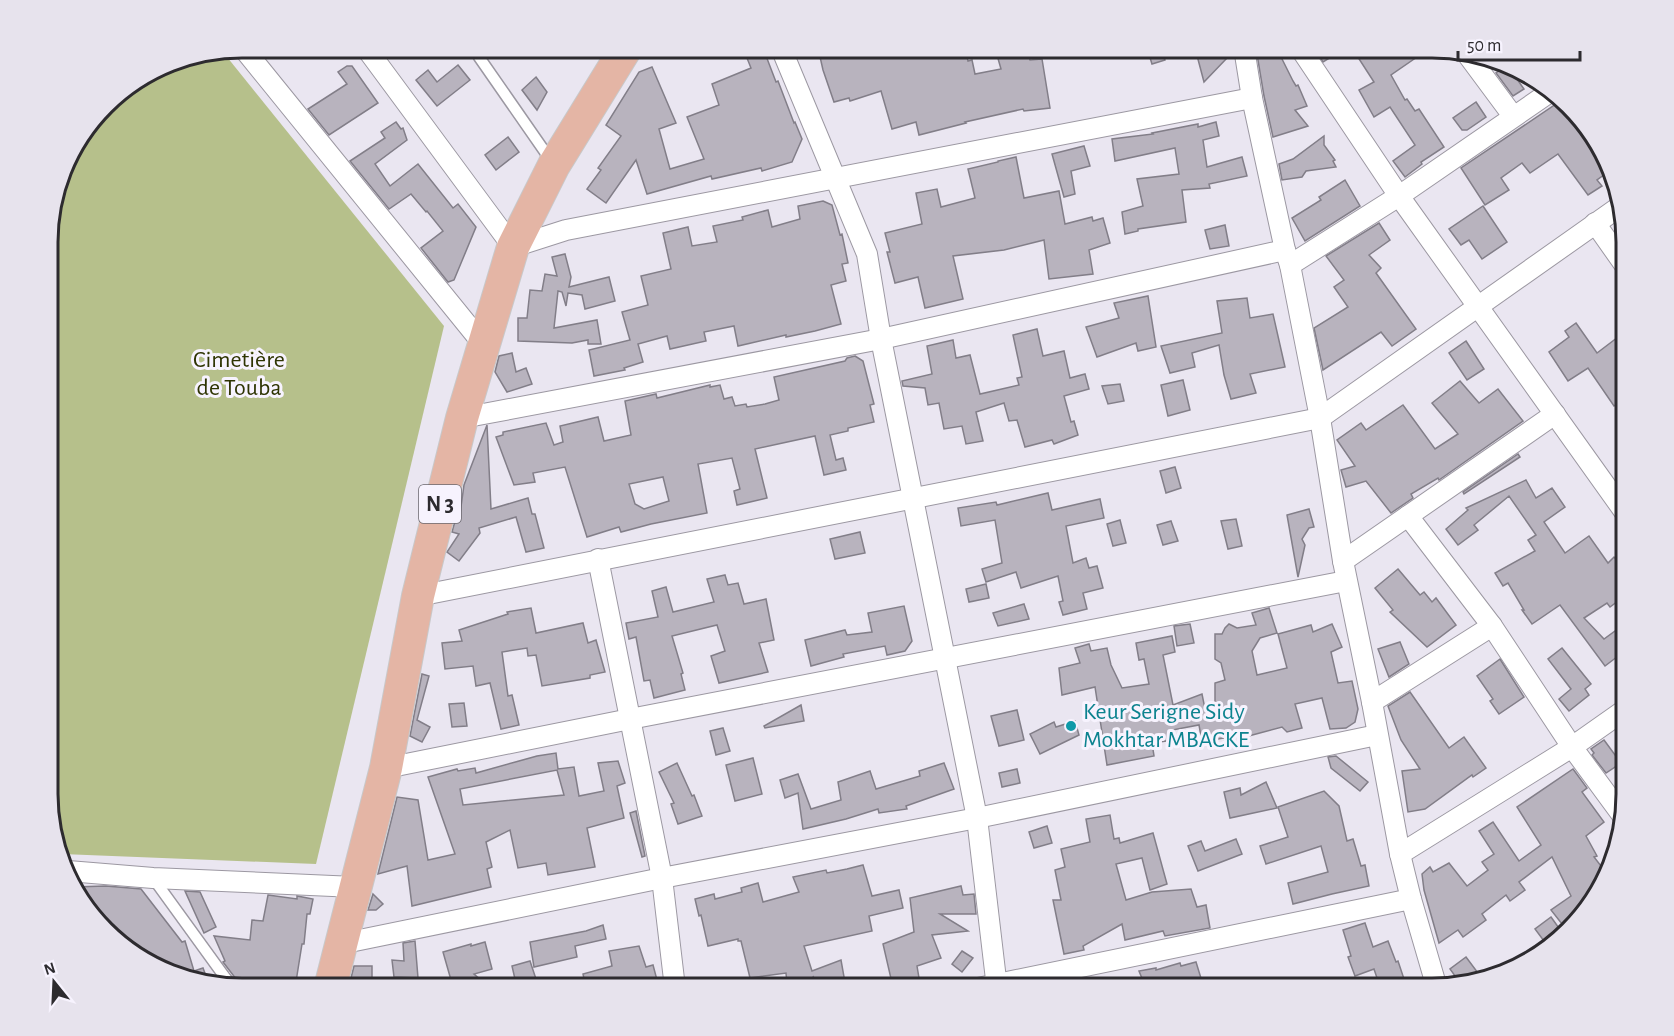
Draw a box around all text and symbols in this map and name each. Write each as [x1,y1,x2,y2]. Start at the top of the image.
scale bar [1458,24,1580,62]
text: 50 m [1467,37,1501,55]
park label: Cimetière de Touba [193,348,285,400]
road number: N 3 [419,485,461,523]
place label: Keur Serigne Sidy Mokhtar MBACKE [1083,700,1250,752]
marker: Keur Serigne Sidy Mokhtar MBACKE [1064,719,1078,733]
north arrow [24,952,84,1012]
text: N [42,959,57,978]

